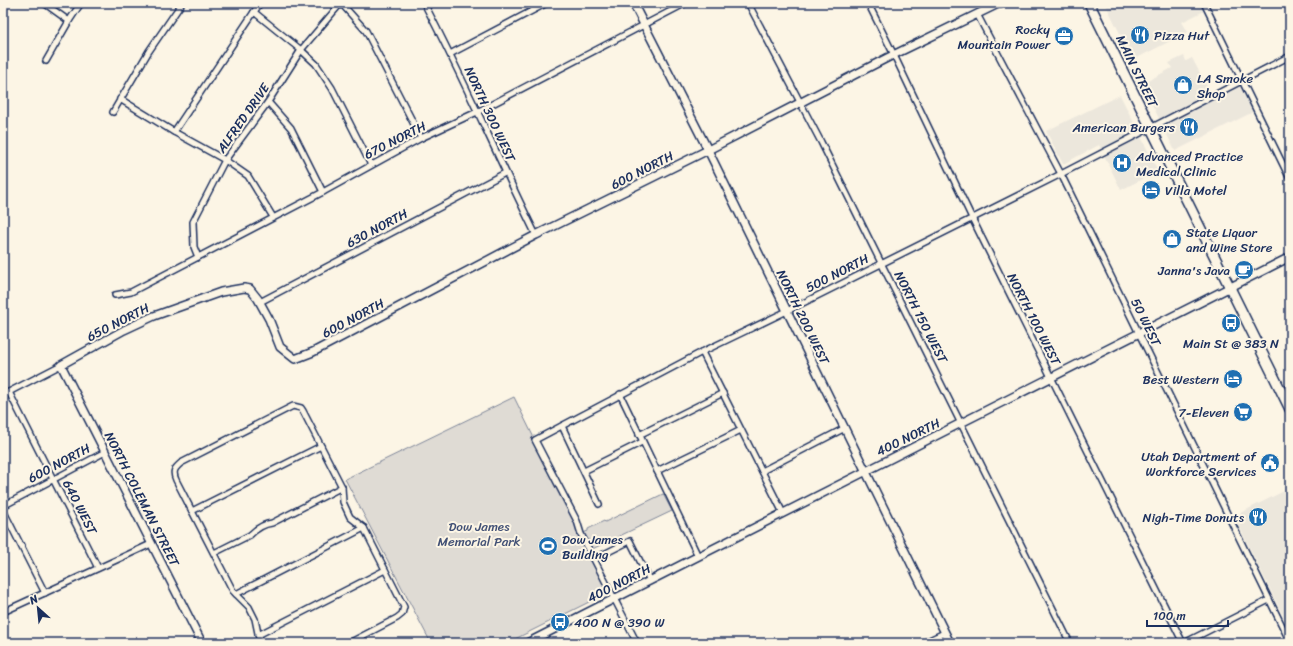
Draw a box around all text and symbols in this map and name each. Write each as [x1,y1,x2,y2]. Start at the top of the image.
place label: Rocky Mountain Power [958,18,1051,56]
restaurant icon: Pizza Hut [1129,24,1151,46]
place label: Pizza Hut [1154,24,1210,47]
office icon: Rocky Mountain Power [1053,25,1075,47]
street label: MAIN STREET [1109,31,1165,113]
street label: NORTH 300 WEST [458,63,522,166]
place label: LA Smoke Shop [1197,67,1254,105]
shop icon: LA Smoke Shop [1172,74,1194,96]
street label: ALFRED DRIVE [210,77,276,159]
street label: 670 NORTH [360,114,431,166]
place label: American Burgers [1071,116,1175,139]
restaurant icon: American Burgers [1178,116,1200,138]
street label: 600 NORTH [606,144,678,196]
place label: Advanced Practice Medical Clinic [1135,145,1243,183]
hospital icon: Advanced Practice Medical Clinic [1111,152,1133,174]
hotel icon: Villa Motel [1140,179,1162,201]
place label: Villa Motel [1165,179,1227,202]
street label: 630 NORTH [342,202,413,254]
place label: State Liquor and Wine Store [1186,221,1273,259]
shop icon: State Liquor and Wine Store [1161,228,1183,250]
street label: 500 NORTH [801,247,874,299]
place label: Janna's Java [1157,259,1230,282]
cafe icon: Janna's Java [1233,259,1255,281]
street label: NORTH 200 WEST [770,266,836,369]
street label: NORTH 150 WEST [888,267,955,368]
street label: NORTH 100 WEST [1001,269,1068,370]
street label: 600 NORTH [317,291,389,344]
street label: 50 WEST [1124,294,1168,352]
street label: 650 NORTH [83,296,154,348]
bus stop icon: Main St @ 383 N [1220,312,1242,334]
place label: Main St @ 383 N [1183,332,1279,355]
place label: Best Western [1143,368,1219,391]
hotel icon: Best Western [1222,368,1244,390]
place label: 7-Eleven [1178,401,1229,424]
supermarket icon: 7-Eleven [1232,401,1254,423]
street label: 400 NORTH [872,411,945,462]
street label: NORTH COLEMAN STREET [98,428,187,572]
street label: 600 NORTH [23,436,95,489]
place label: Utah Department of Workforce Services [1141,445,1257,483]
public building icon: Utah Department of Workforce Services [1259,452,1281,474]
street label: 640 WEST [56,476,104,540]
place label: Nigh-Time Donuts [1143,506,1245,529]
restaurant icon: Nigh-Time Donuts [1247,506,1269,528]
park label: Dow James Memorial Park [437,515,521,553]
place label: Dow James Building [562,528,624,566]
sports icon: Dow James Building [537,535,559,557]
street label: 400 NORTH [583,557,656,609]
north arrow [18,588,58,628]
text: N [25,589,42,610]
scale bar [1147,602,1228,628]
text: 100 m [1153,605,1186,627]
bus stop icon: 400 N @ 390 W [549,611,571,633]
place label: 400 N @ 390 W [574,611,665,634]

